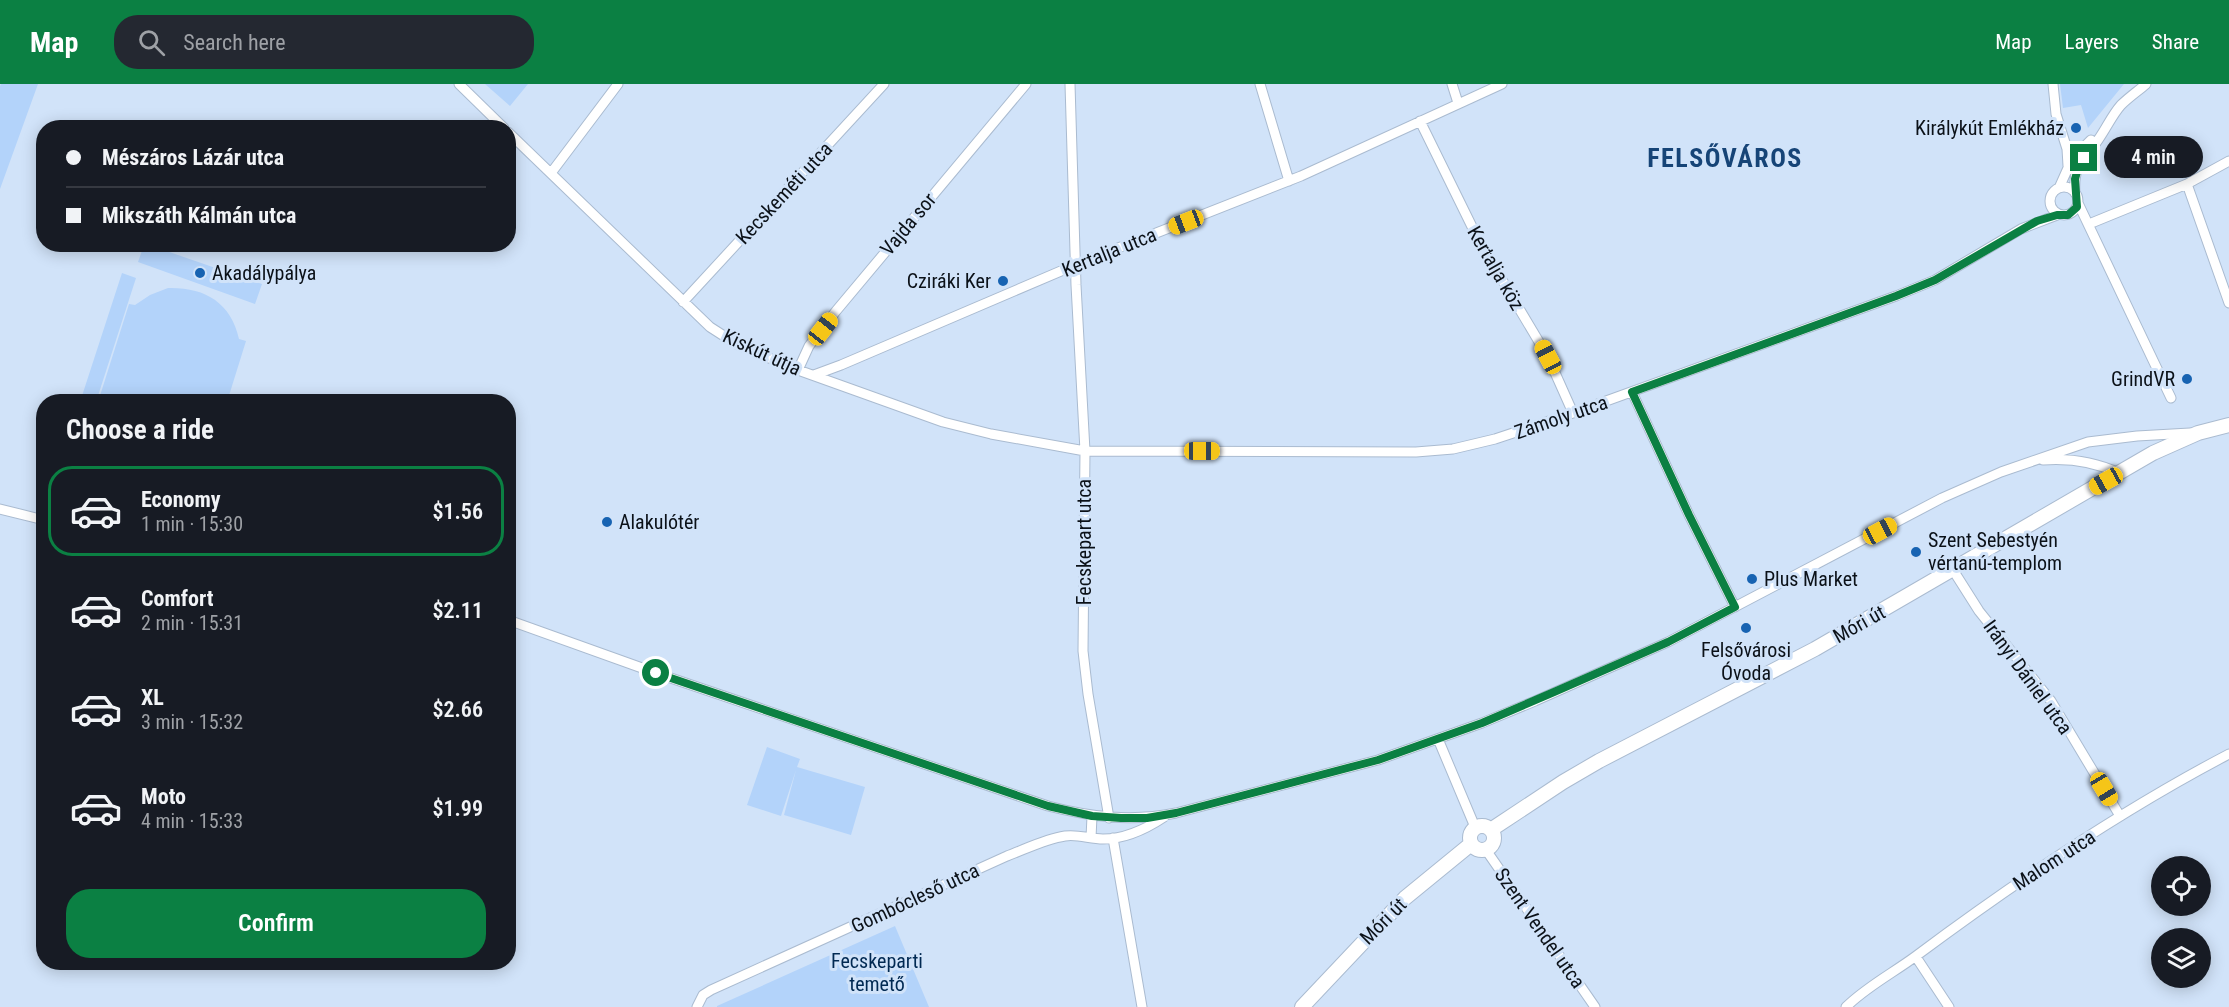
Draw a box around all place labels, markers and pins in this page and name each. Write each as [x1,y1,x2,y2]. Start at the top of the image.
place label: Királykút Emlékház [1915,116,2064,140]
marker: Királykút Emlékház [2069,121,2083,135]
place label: Akadálypálya [212,261,316,285]
marker: Akadálypálya [193,266,207,280]
place label: Cziráki Ker [907,269,991,293]
marker: Cziráki Ker [996,274,1010,288]
place label: GrindVR [2111,367,2175,391]
marker: GrindVR [2180,372,2194,386]
place label: Alakulótér [619,510,699,534]
marker: Alakulótér [600,515,614,529]
place label: Szent Sebestyén vértanú-templom [1928,528,2062,575]
marker: Szent Sebestyén vértanú-templom [1909,545,1923,559]
place label: Plus Market [1764,567,1858,591]
marker: Plus Market [1745,572,1759,586]
marker: Felsővárosi Óvoda [1739,621,1753,635]
place label: Felsővárosi Óvoda [1701,638,1791,685]

